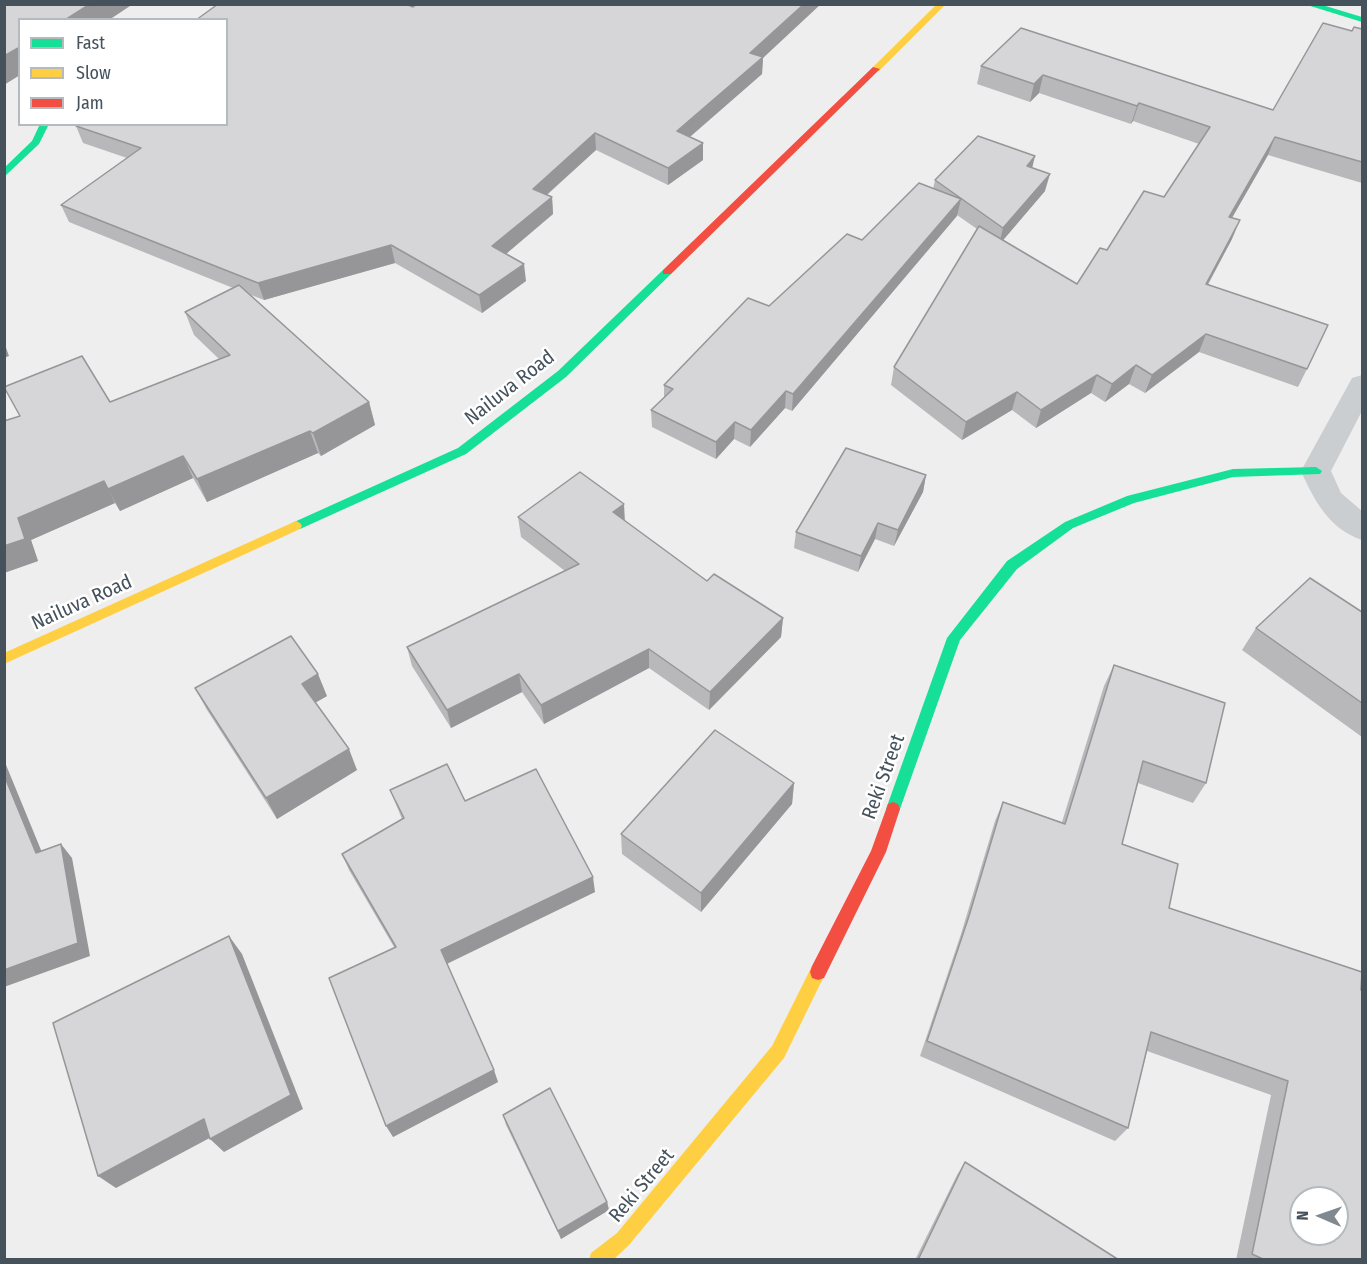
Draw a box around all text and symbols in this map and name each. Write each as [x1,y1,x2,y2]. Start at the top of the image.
legend [18,18,228,126]
text: Fast [76,32,105,54]
text: Slow [76,62,111,84]
text: Jam [76,92,104,114]
street label: Nailuva Road [460,346,560,430]
street label: Nailuva Road [28,570,136,636]
street label: Reki Street [858,731,910,823]
street label: Reki Street [604,1144,680,1228]
north arrow [1289,1186,1349,1246]
text: N [1293,1210,1312,1221]

